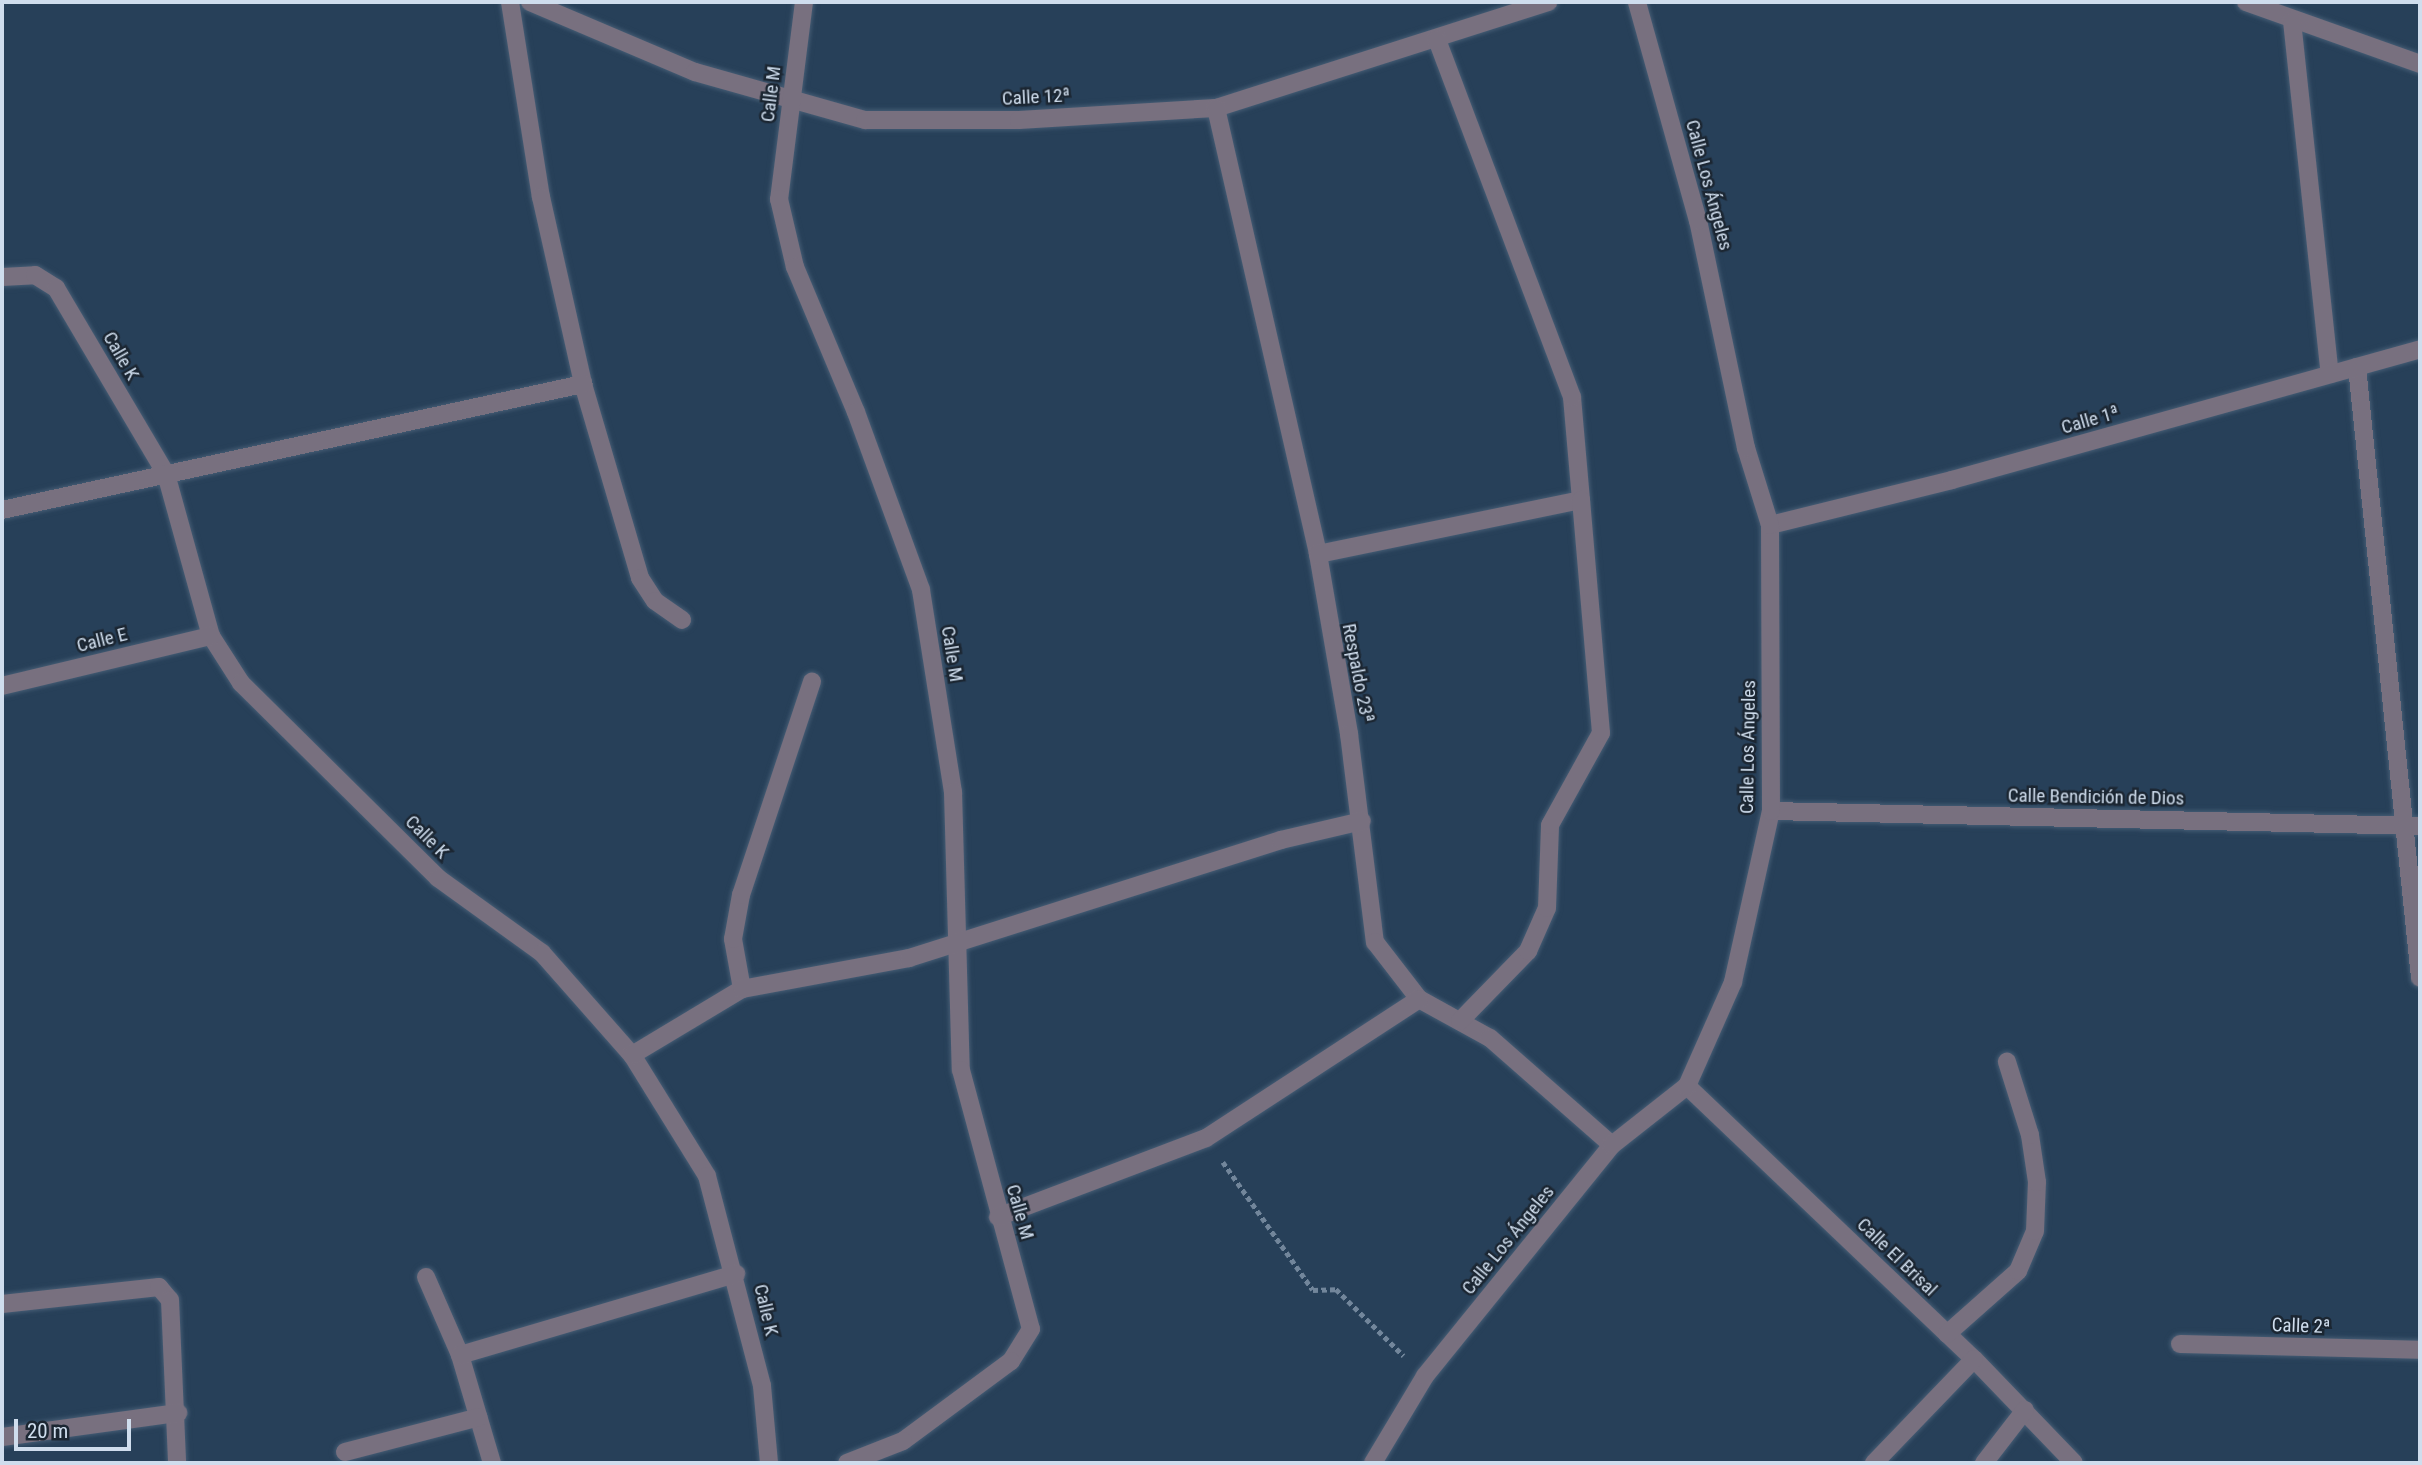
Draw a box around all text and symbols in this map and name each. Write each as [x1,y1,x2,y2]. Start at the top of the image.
street label: Calle M [756,65,786,123]
street label: Calle 12ª [1001,84,1071,110]
street label: Calle Los Ángeles [1681,117,1737,253]
street label: Calle K [98,328,144,384]
street label: Calle 1ª [2059,401,2121,439]
street label: Respaldo 23ª [1337,622,1379,724]
street label: Calle E [74,623,130,657]
street label: Calle M [936,624,968,684]
street label: Calle Los Ángeles [1735,680,1761,814]
street label: Calle Bendición de Dios [2008,784,2184,810]
street label: Calle K [400,810,454,864]
street label: Calle Los Ángeles [1457,1181,1559,1299]
street label: Calle M [1001,1182,1039,1242]
street label: Calle El Brisal [1852,1213,1942,1301]
street label: Calle K [749,1282,783,1338]
street label: Calle 2ª [2271,1314,2331,1338]
scale bar [18,1406,135,1450]
text: 20 m [27,1419,68,1443]

